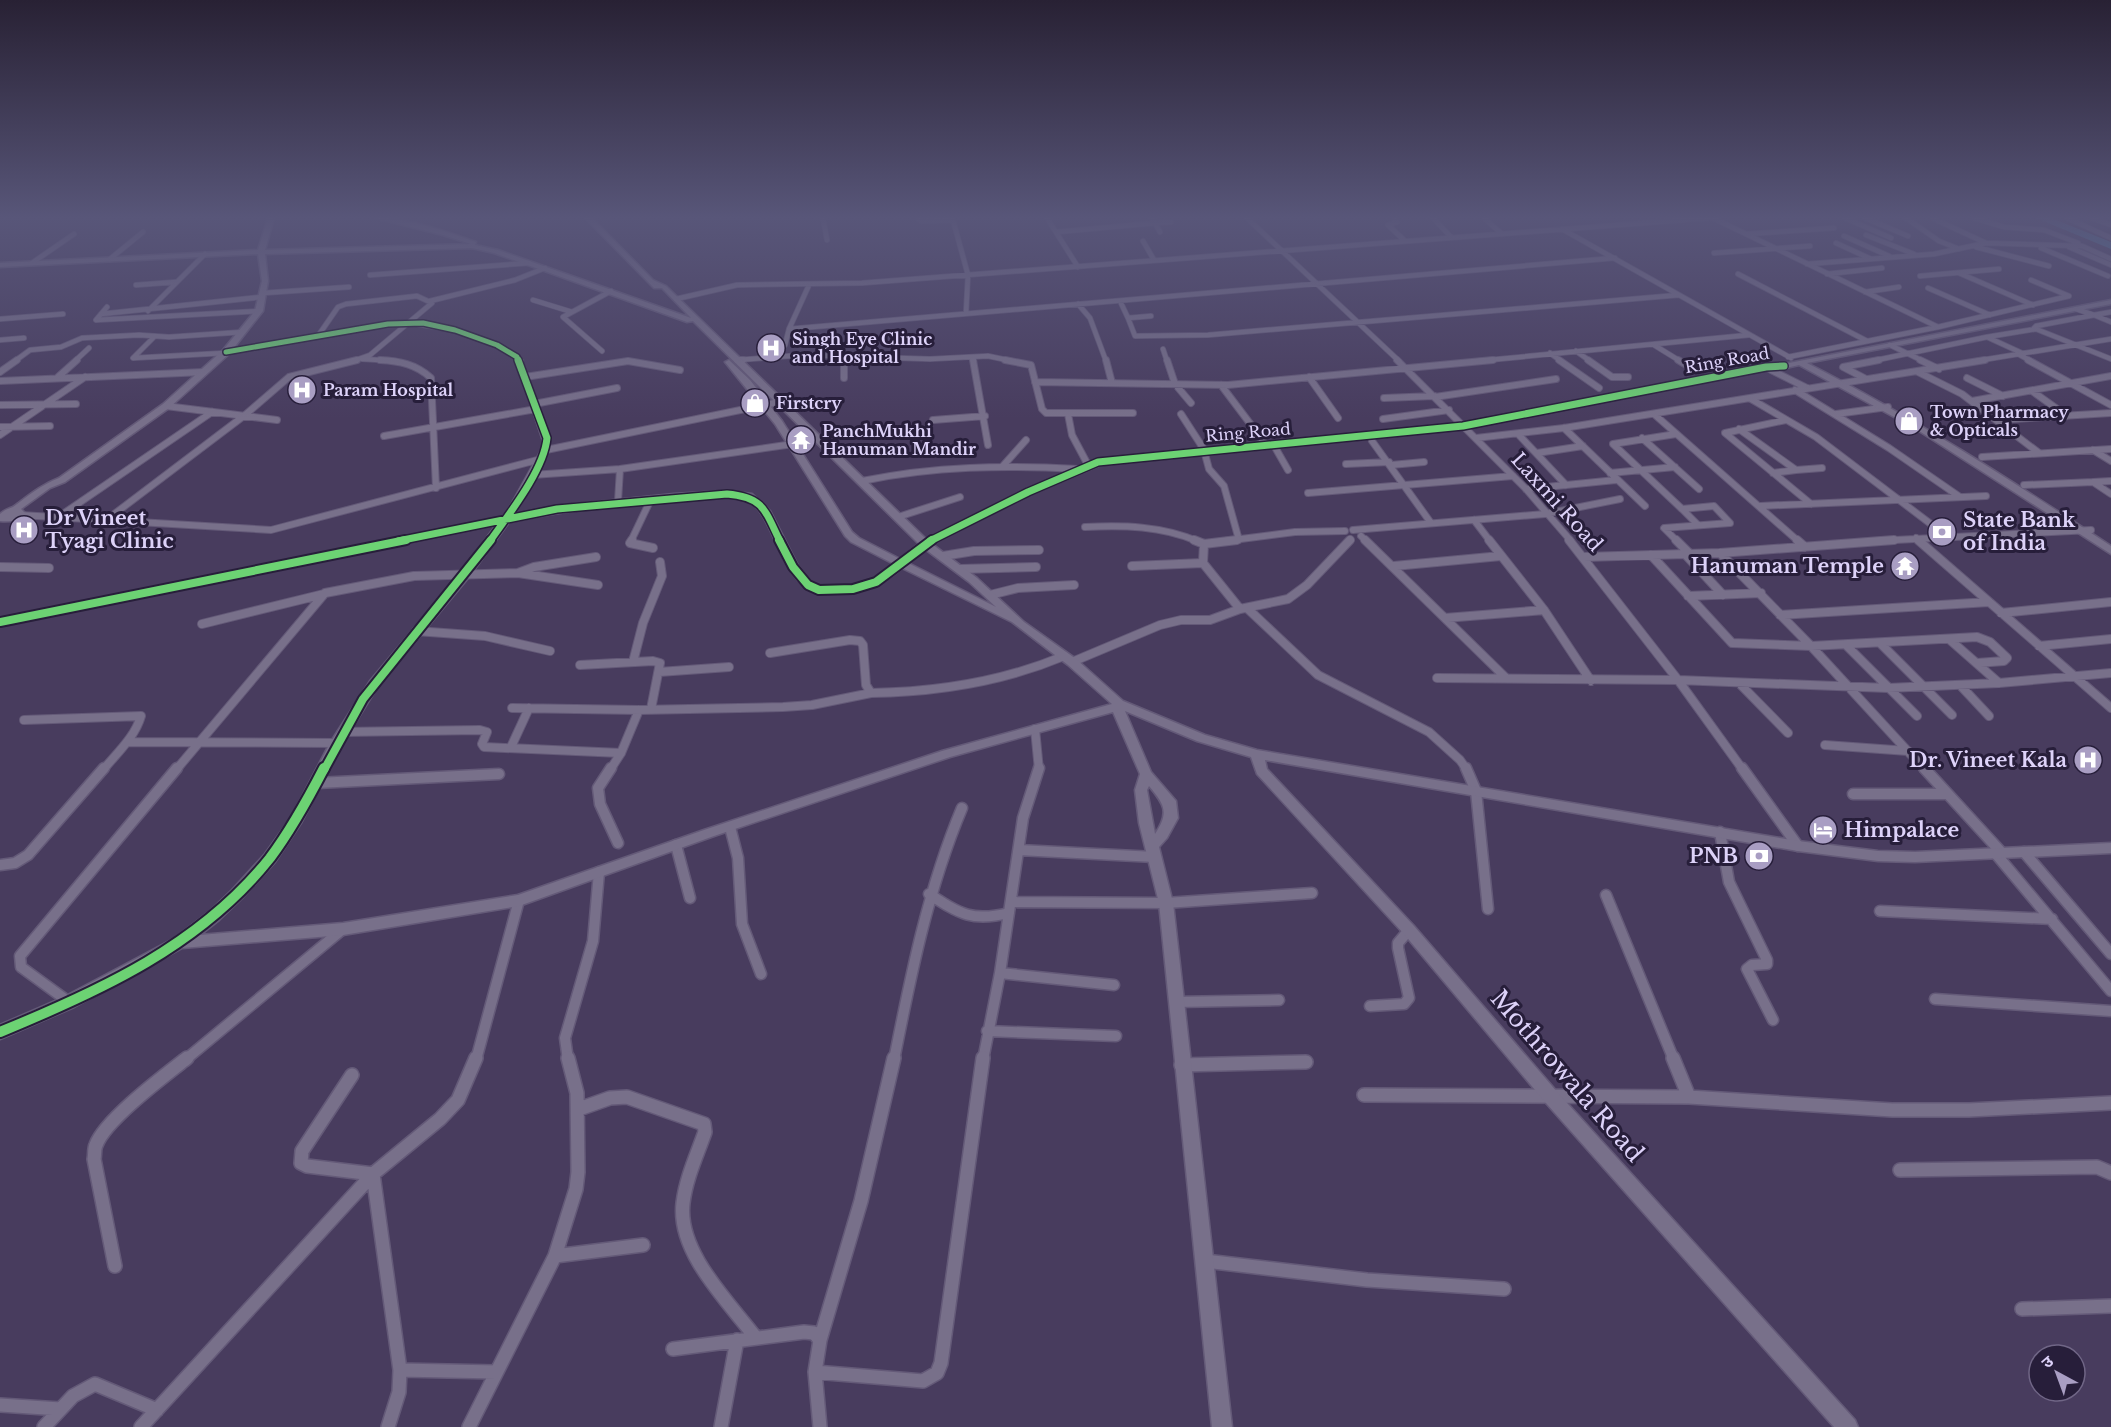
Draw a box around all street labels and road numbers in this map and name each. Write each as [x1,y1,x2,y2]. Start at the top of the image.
street label: Ring Road [1683,343,1771,377]
street label: Ring Road [1204,418,1292,446]
street label: Laxmi Road [1506,448,1608,556]
street label: Mothrowala Road [1485,984,1650,1168]

